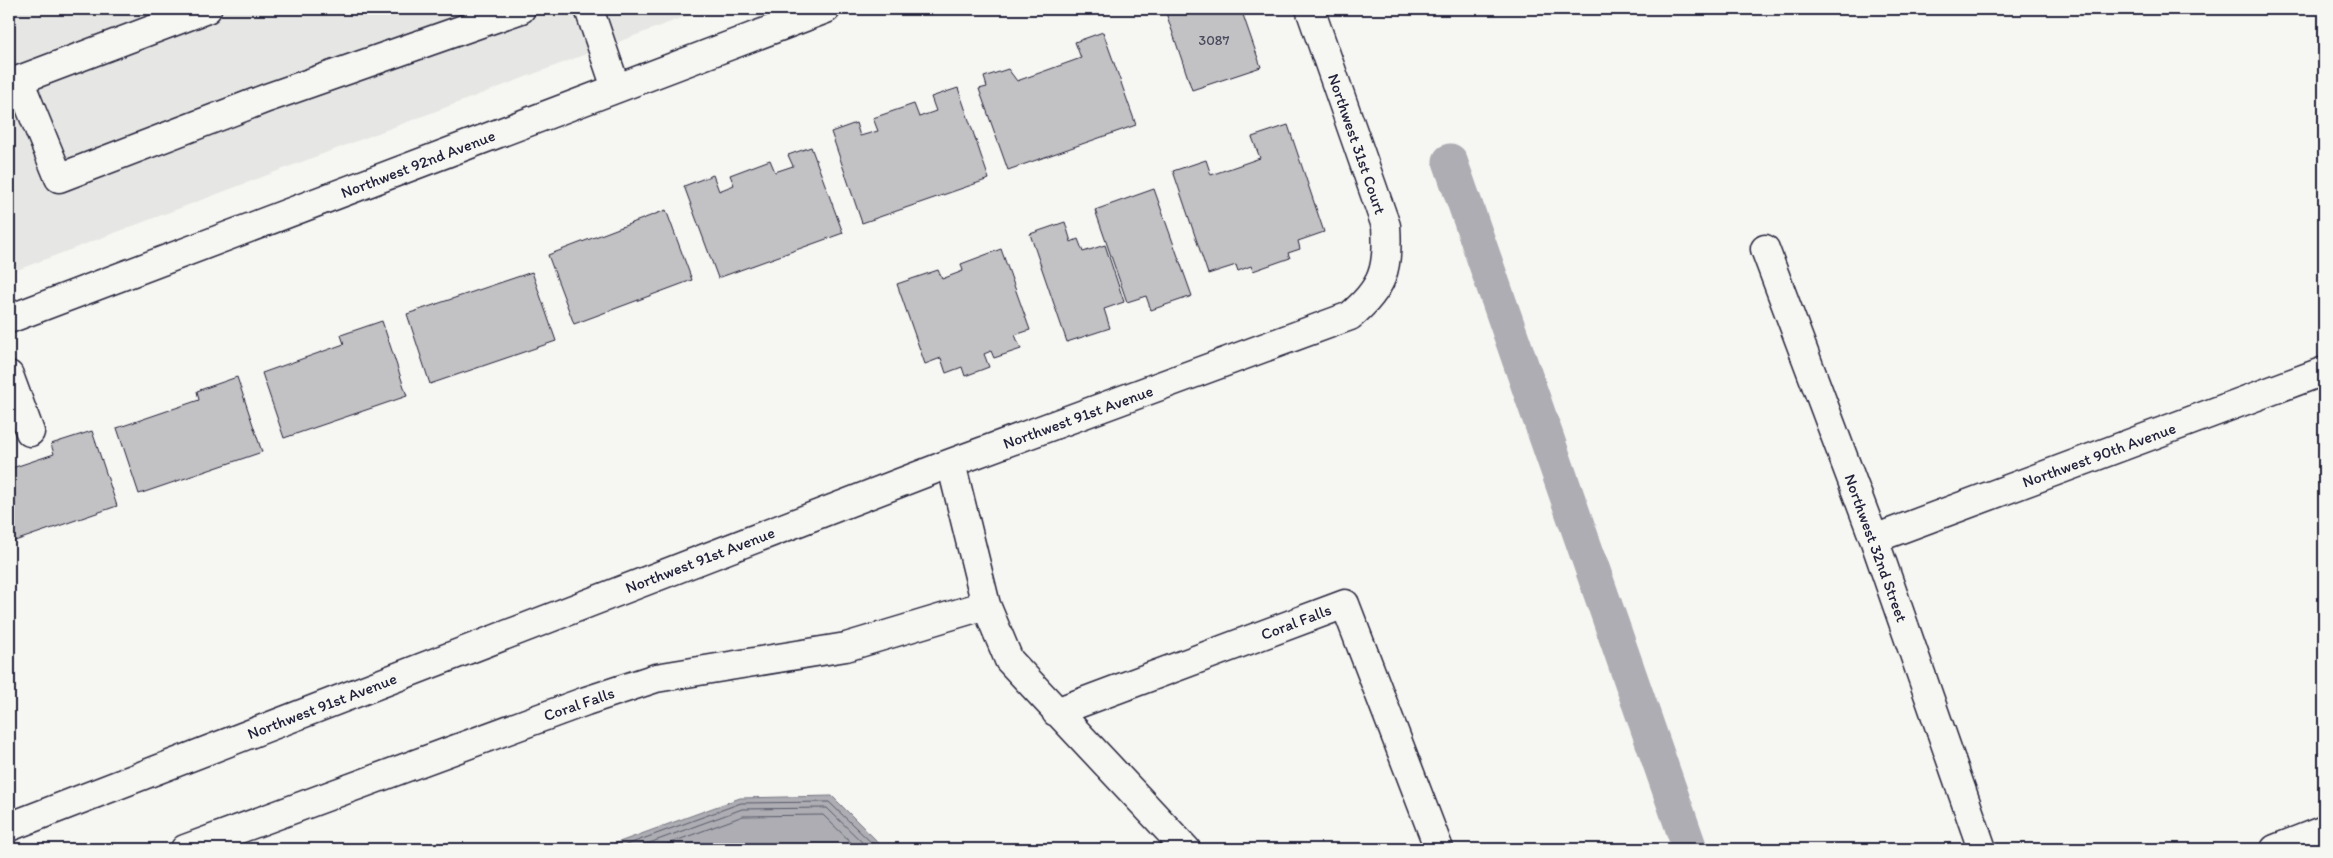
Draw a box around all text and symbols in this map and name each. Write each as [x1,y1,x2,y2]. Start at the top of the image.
house number: 3087 [1199,32,1229,49]
street label: Northwest 31st Court [1324,71,1390,217]
street label: Northwest 92nd Avenue [338,126,498,202]
street label: Northwest 91st Avenue [1000,381,1156,453]
street label: Northwest 90th Avenue [2020,418,2179,492]
street label: Northwest 32nd Street [1840,471,1912,625]
street label: Northwest 91st Avenue [623,523,778,597]
street label: Coral Falls [1258,600,1334,644]
street label: Northwest 91st Avenue [245,669,400,743]
street label: Coral Falls [541,683,617,725]

